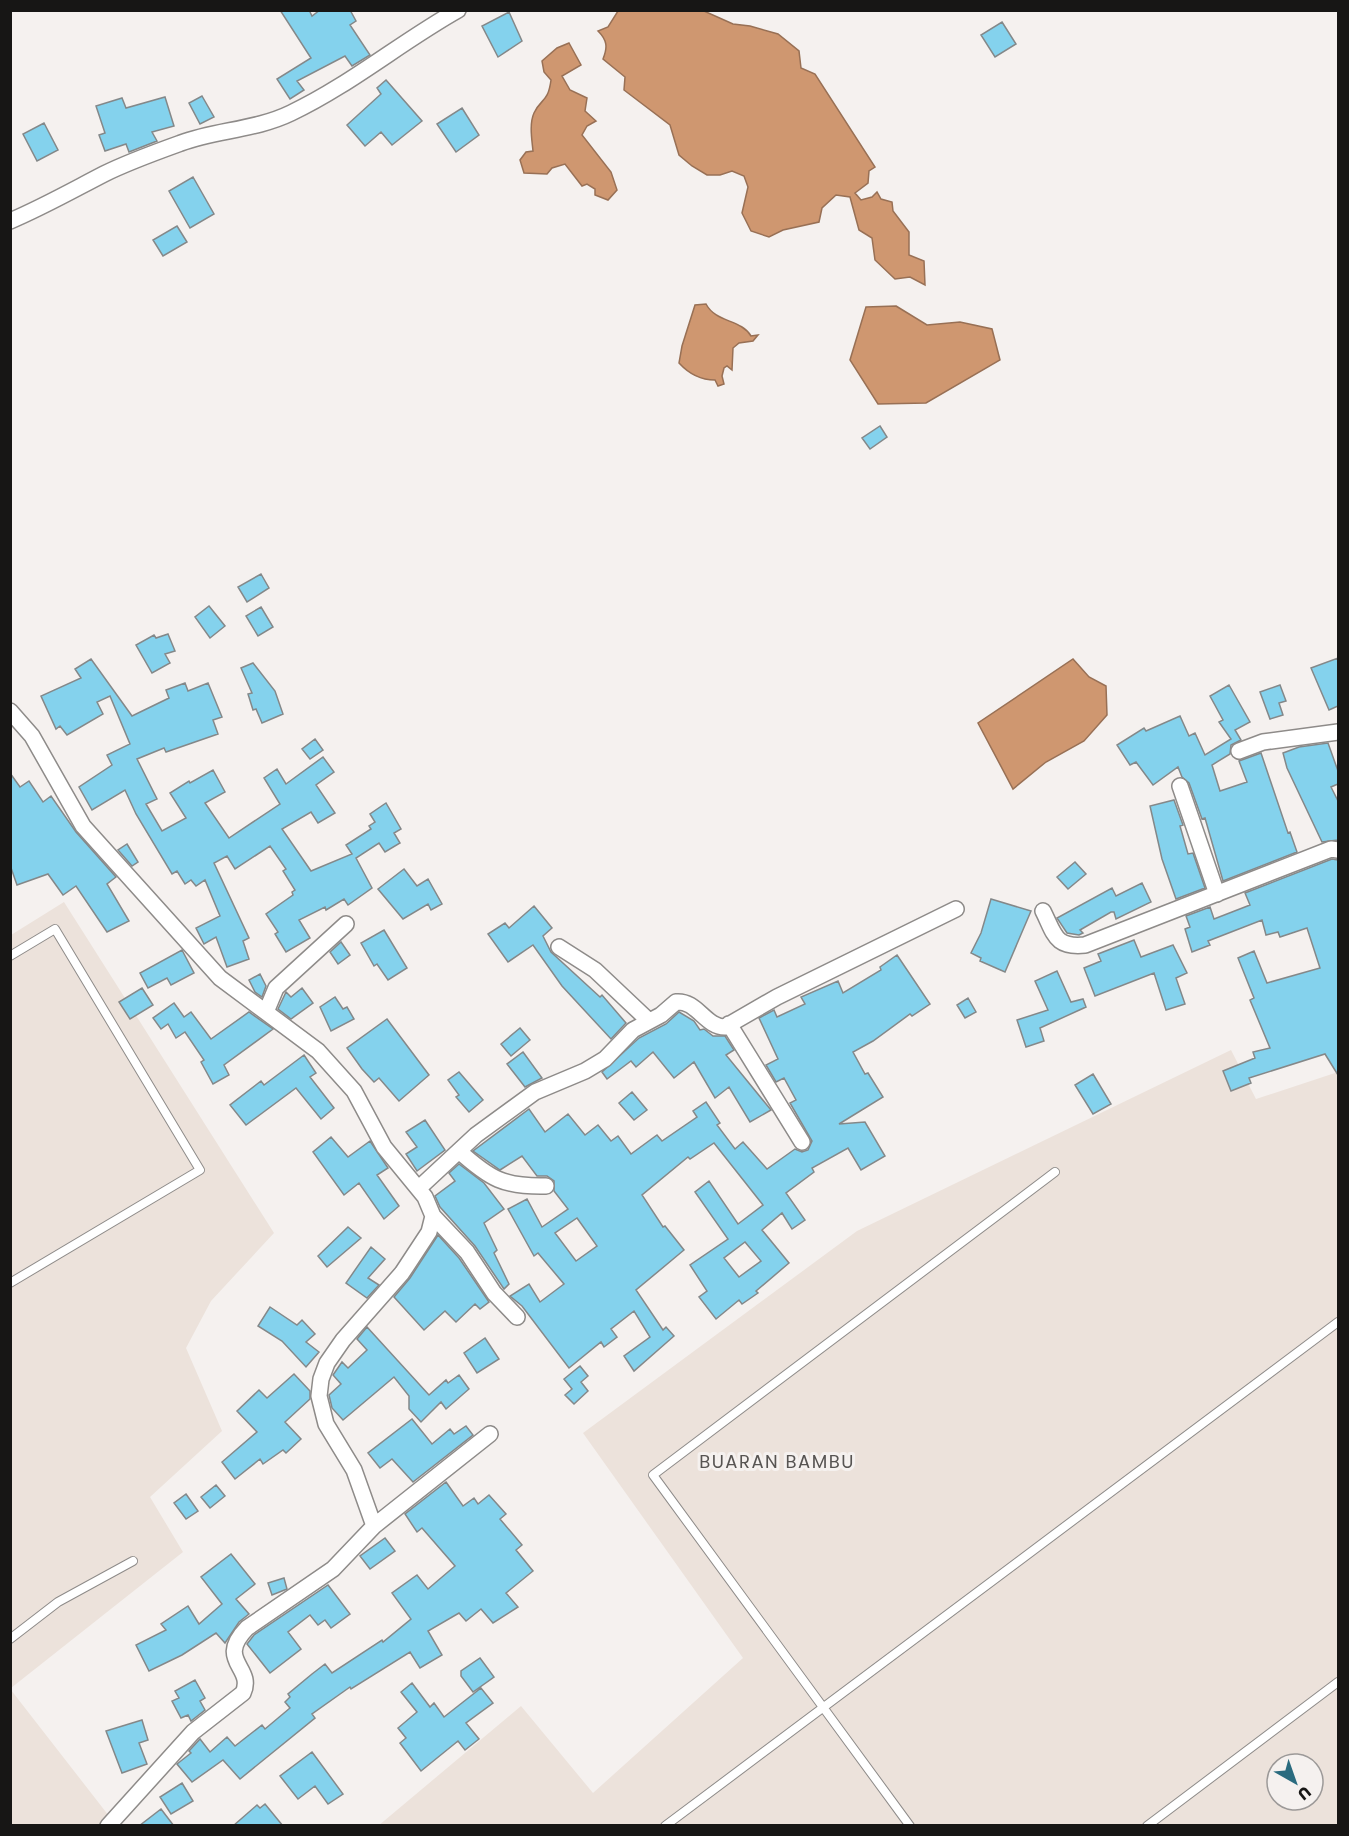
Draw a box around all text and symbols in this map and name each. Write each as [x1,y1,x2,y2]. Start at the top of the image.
district label: BUARAN BAMBU [699,1449,855,1474]
north arrow [1265,1752,1325,1812]
text: U [1293,1781,1316,1806]

